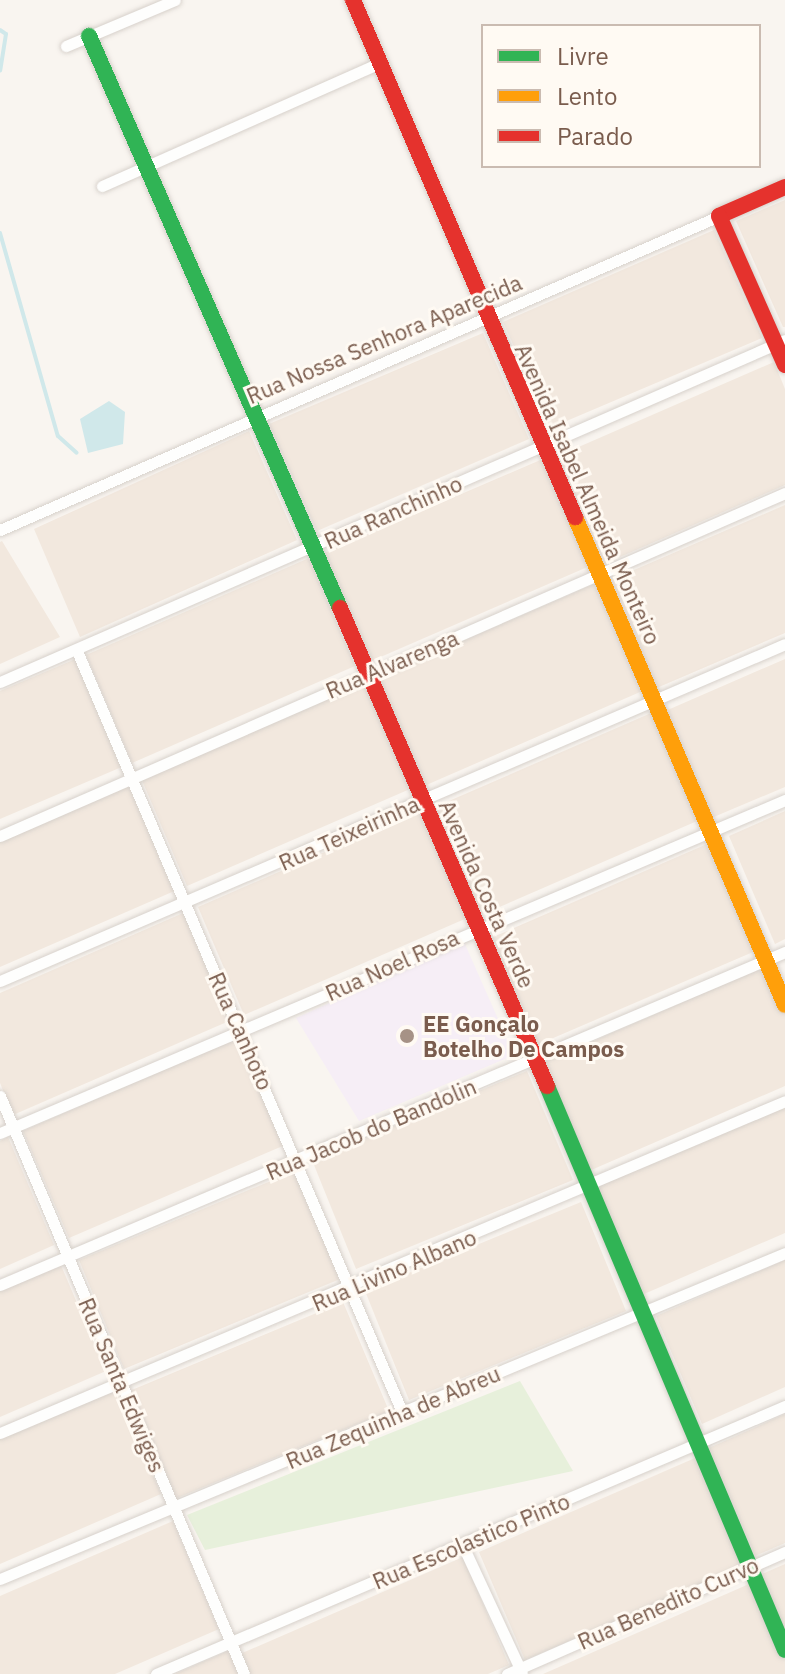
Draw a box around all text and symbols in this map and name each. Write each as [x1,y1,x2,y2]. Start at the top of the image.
legend [481,24,761,168]
text: Livre [557,40,609,72]
text: Lento [557,80,617,112]
text: Parado [557,120,633,152]
street label: Rua Nossa Senhora Aparecida [242,269,526,409]
street label: Avenida Isabel Almeida Monteiro [510,340,666,648]
street label: Rua Ranchinho [320,470,466,554]
street label: Rua Alvarenga [322,624,462,704]
street label: Rua Teixeirinha [275,790,423,876]
street label: Avenida Costa Verde [434,796,540,992]
street label: Rua Noel Rosa [321,924,463,1006]
street label: Rua Canhoto [203,968,279,1094]
place label: EE Gonçalo Botelho De Campos [423,1010,624,1062]
marker: EE Gonçalo Botelho De Campos [398,1027,416,1045]
street label: Rua Jacob do Bandolin [262,1073,480,1185]
street label: Rua Livino Albano [308,1224,480,1316]
street label: Rua Santa Edwiges [73,1294,171,1476]
street label: Rua Zequinha de Abreu [282,1360,504,1474]
street label: Rua Escolastico Pinto [368,1488,574,1594]
street label: Rua Benedito Curvo [573,1551,763,1655]

